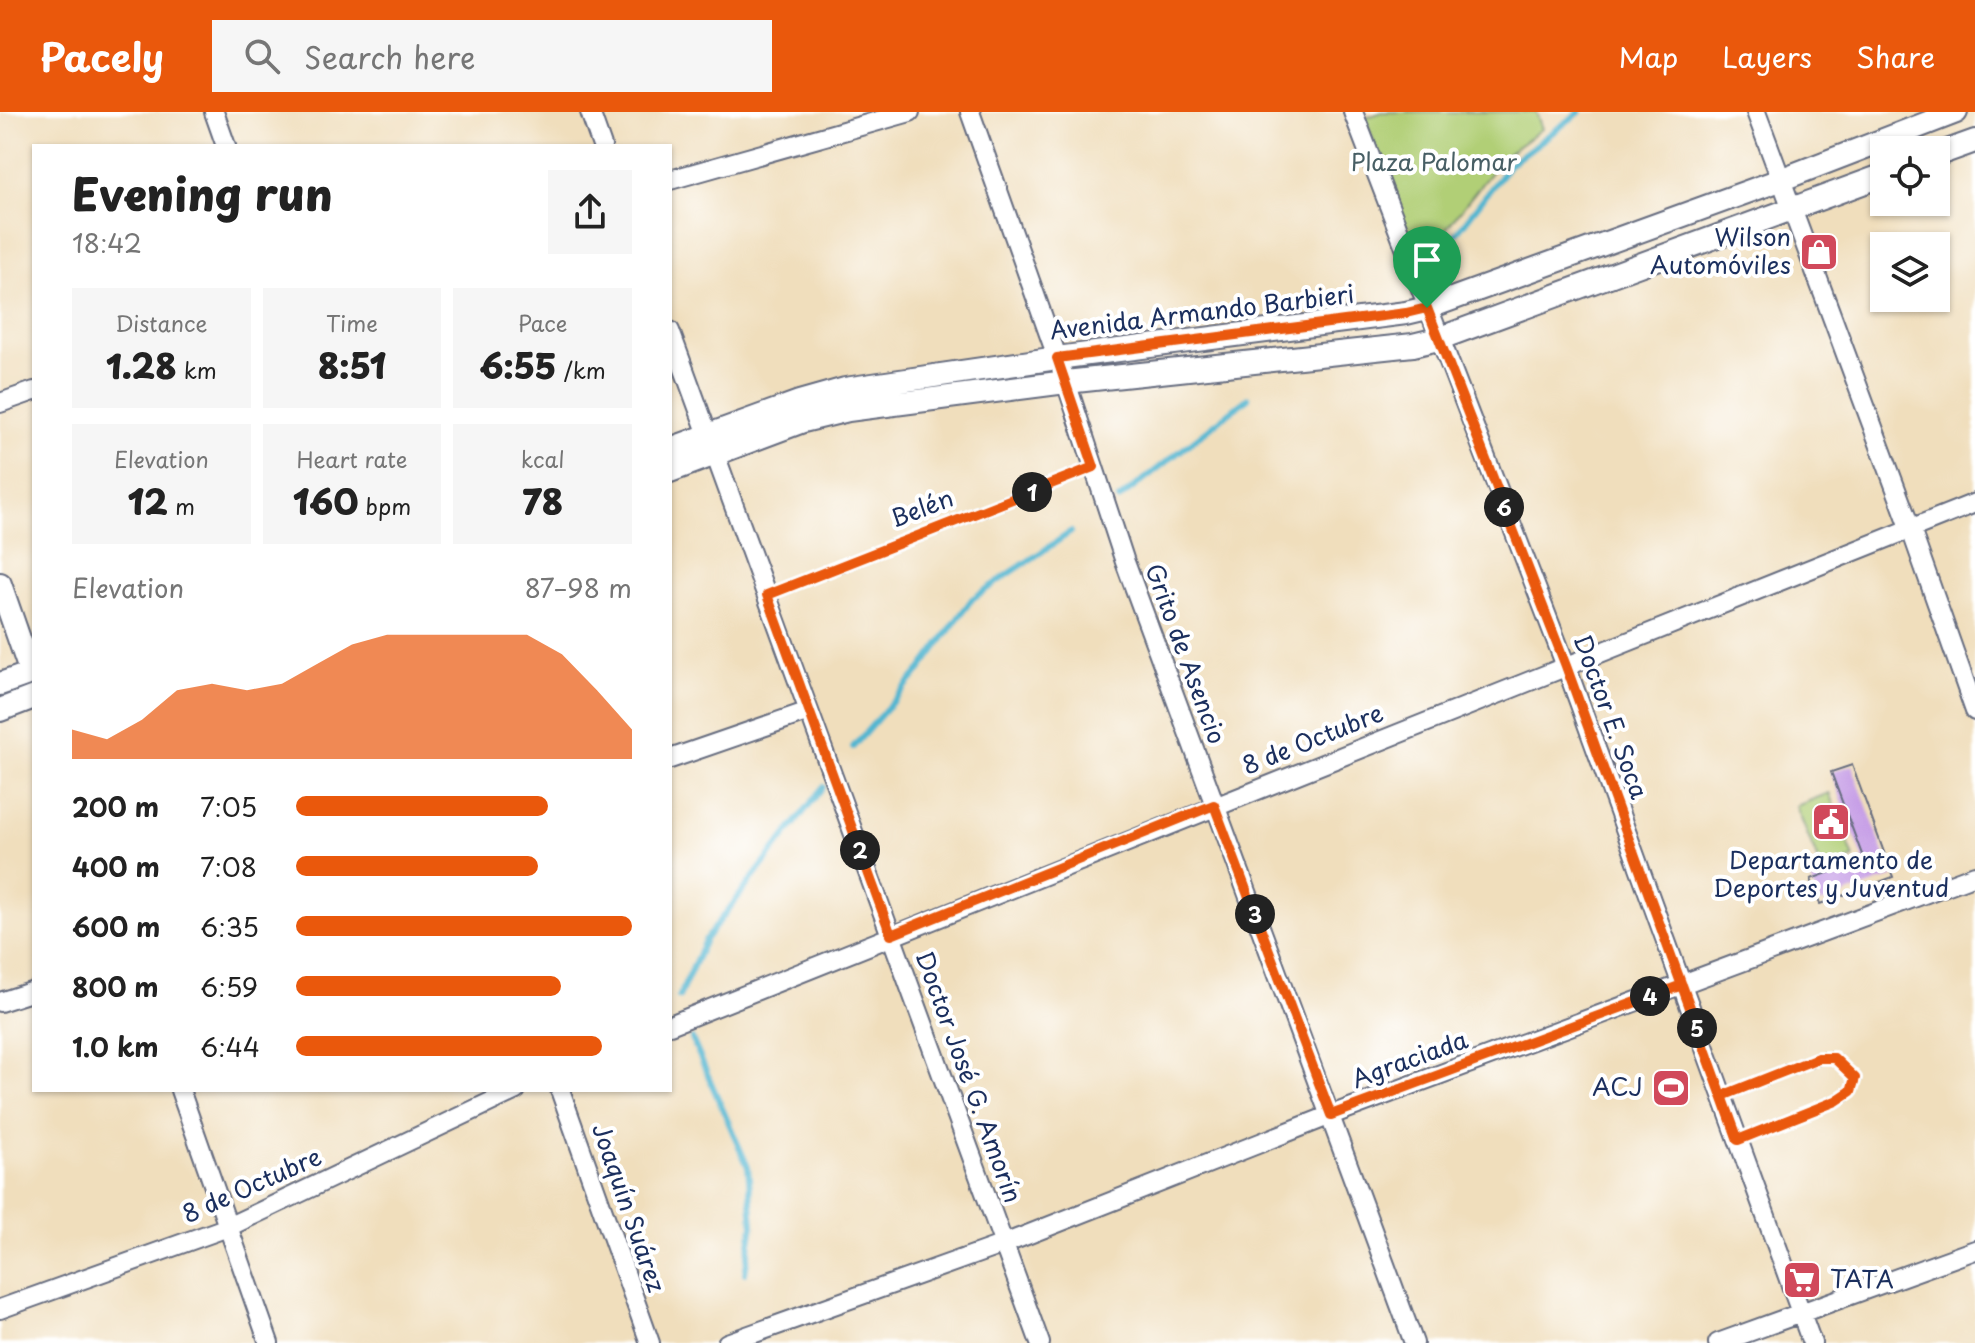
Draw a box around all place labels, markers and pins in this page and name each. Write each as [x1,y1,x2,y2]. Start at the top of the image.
place label: Wilson Automóviles [1650,218,1791,282]
pin [1393,226,1461,308]
shop icon: Wilson Automóviles [1798,231,1840,273]
pin: 1 [1012,472,1052,512]
pin: 6 [1484,487,1524,527]
public building icon: Departamento de Deportes y Juventud [1810,801,1852,843]
pin: 2 [840,830,880,870]
place label: Departamento de Deportes y Juventud [1713,841,1949,905]
pin: 3 [1235,894,1275,934]
pin: 4 [1630,976,1670,1016]
pin: 5 [1677,1008,1717,1048]
sports icon: ACJ [1650,1067,1692,1109]
place label: ACJ [1592,1068,1643,1104]
supermarket icon: TATA [1781,1259,1823,1301]
place label: TATA [1830,1260,1894,1296]

